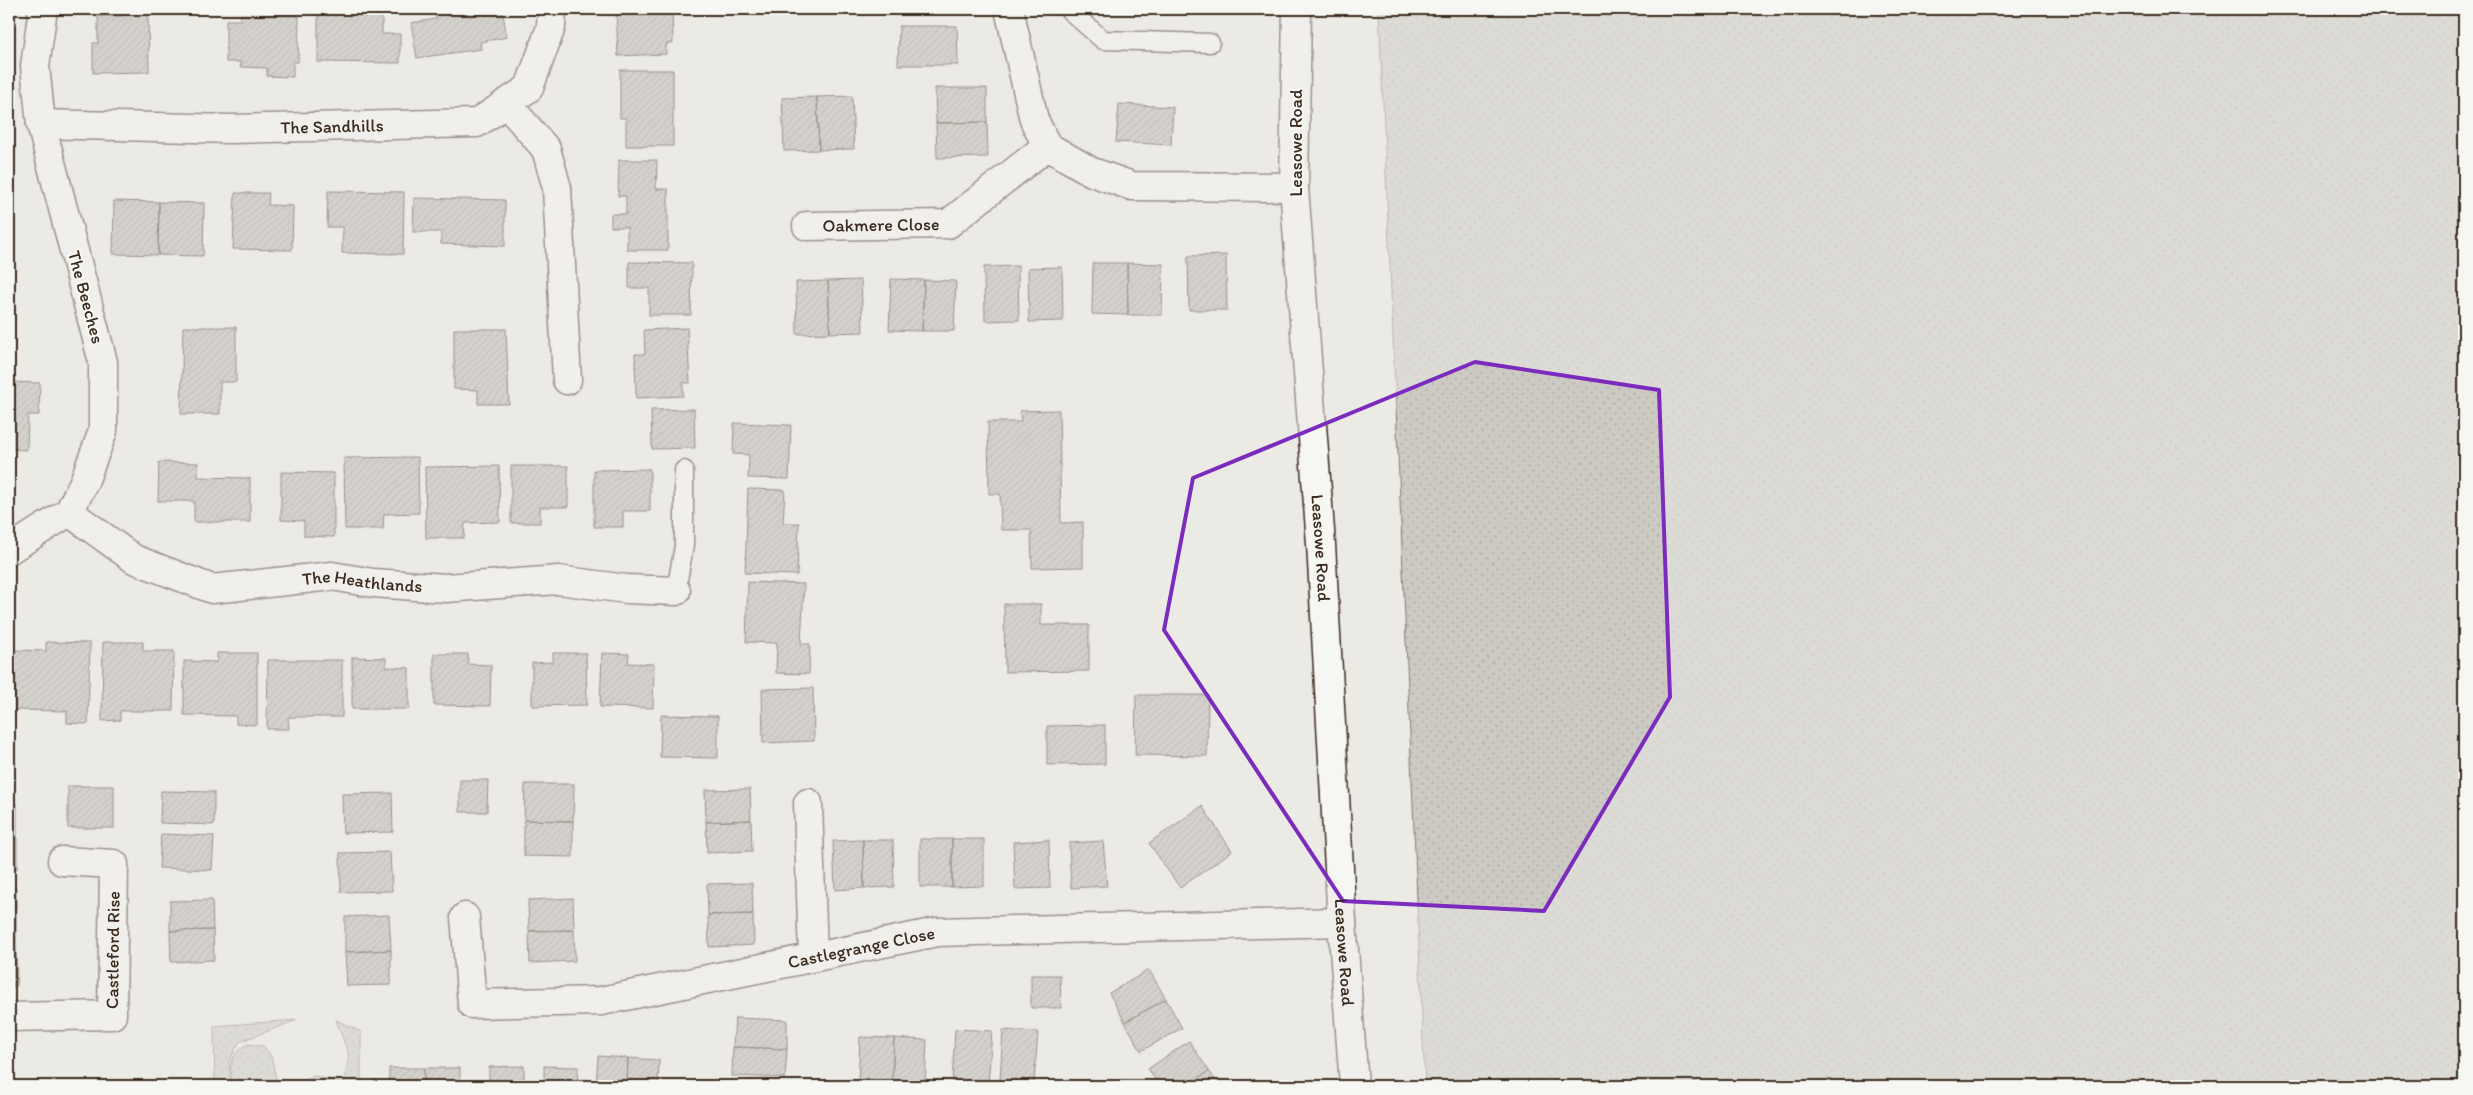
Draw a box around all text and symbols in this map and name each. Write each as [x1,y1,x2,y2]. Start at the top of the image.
street label: Leasowe Road [1285,89,1307,197]
street label: The Sandhills [280,114,384,139]
street label: Oakmere Close [822,213,940,237]
street label: The Beeches [63,248,109,346]
street label: Leasowe Road [1306,493,1335,603]
street label: The Heathlands [301,565,423,597]
street label: Castleford Rise [101,891,125,1009]
street label: Leasowe Road [1330,898,1359,1007]
street label: Castlegrange Close [786,922,937,973]

